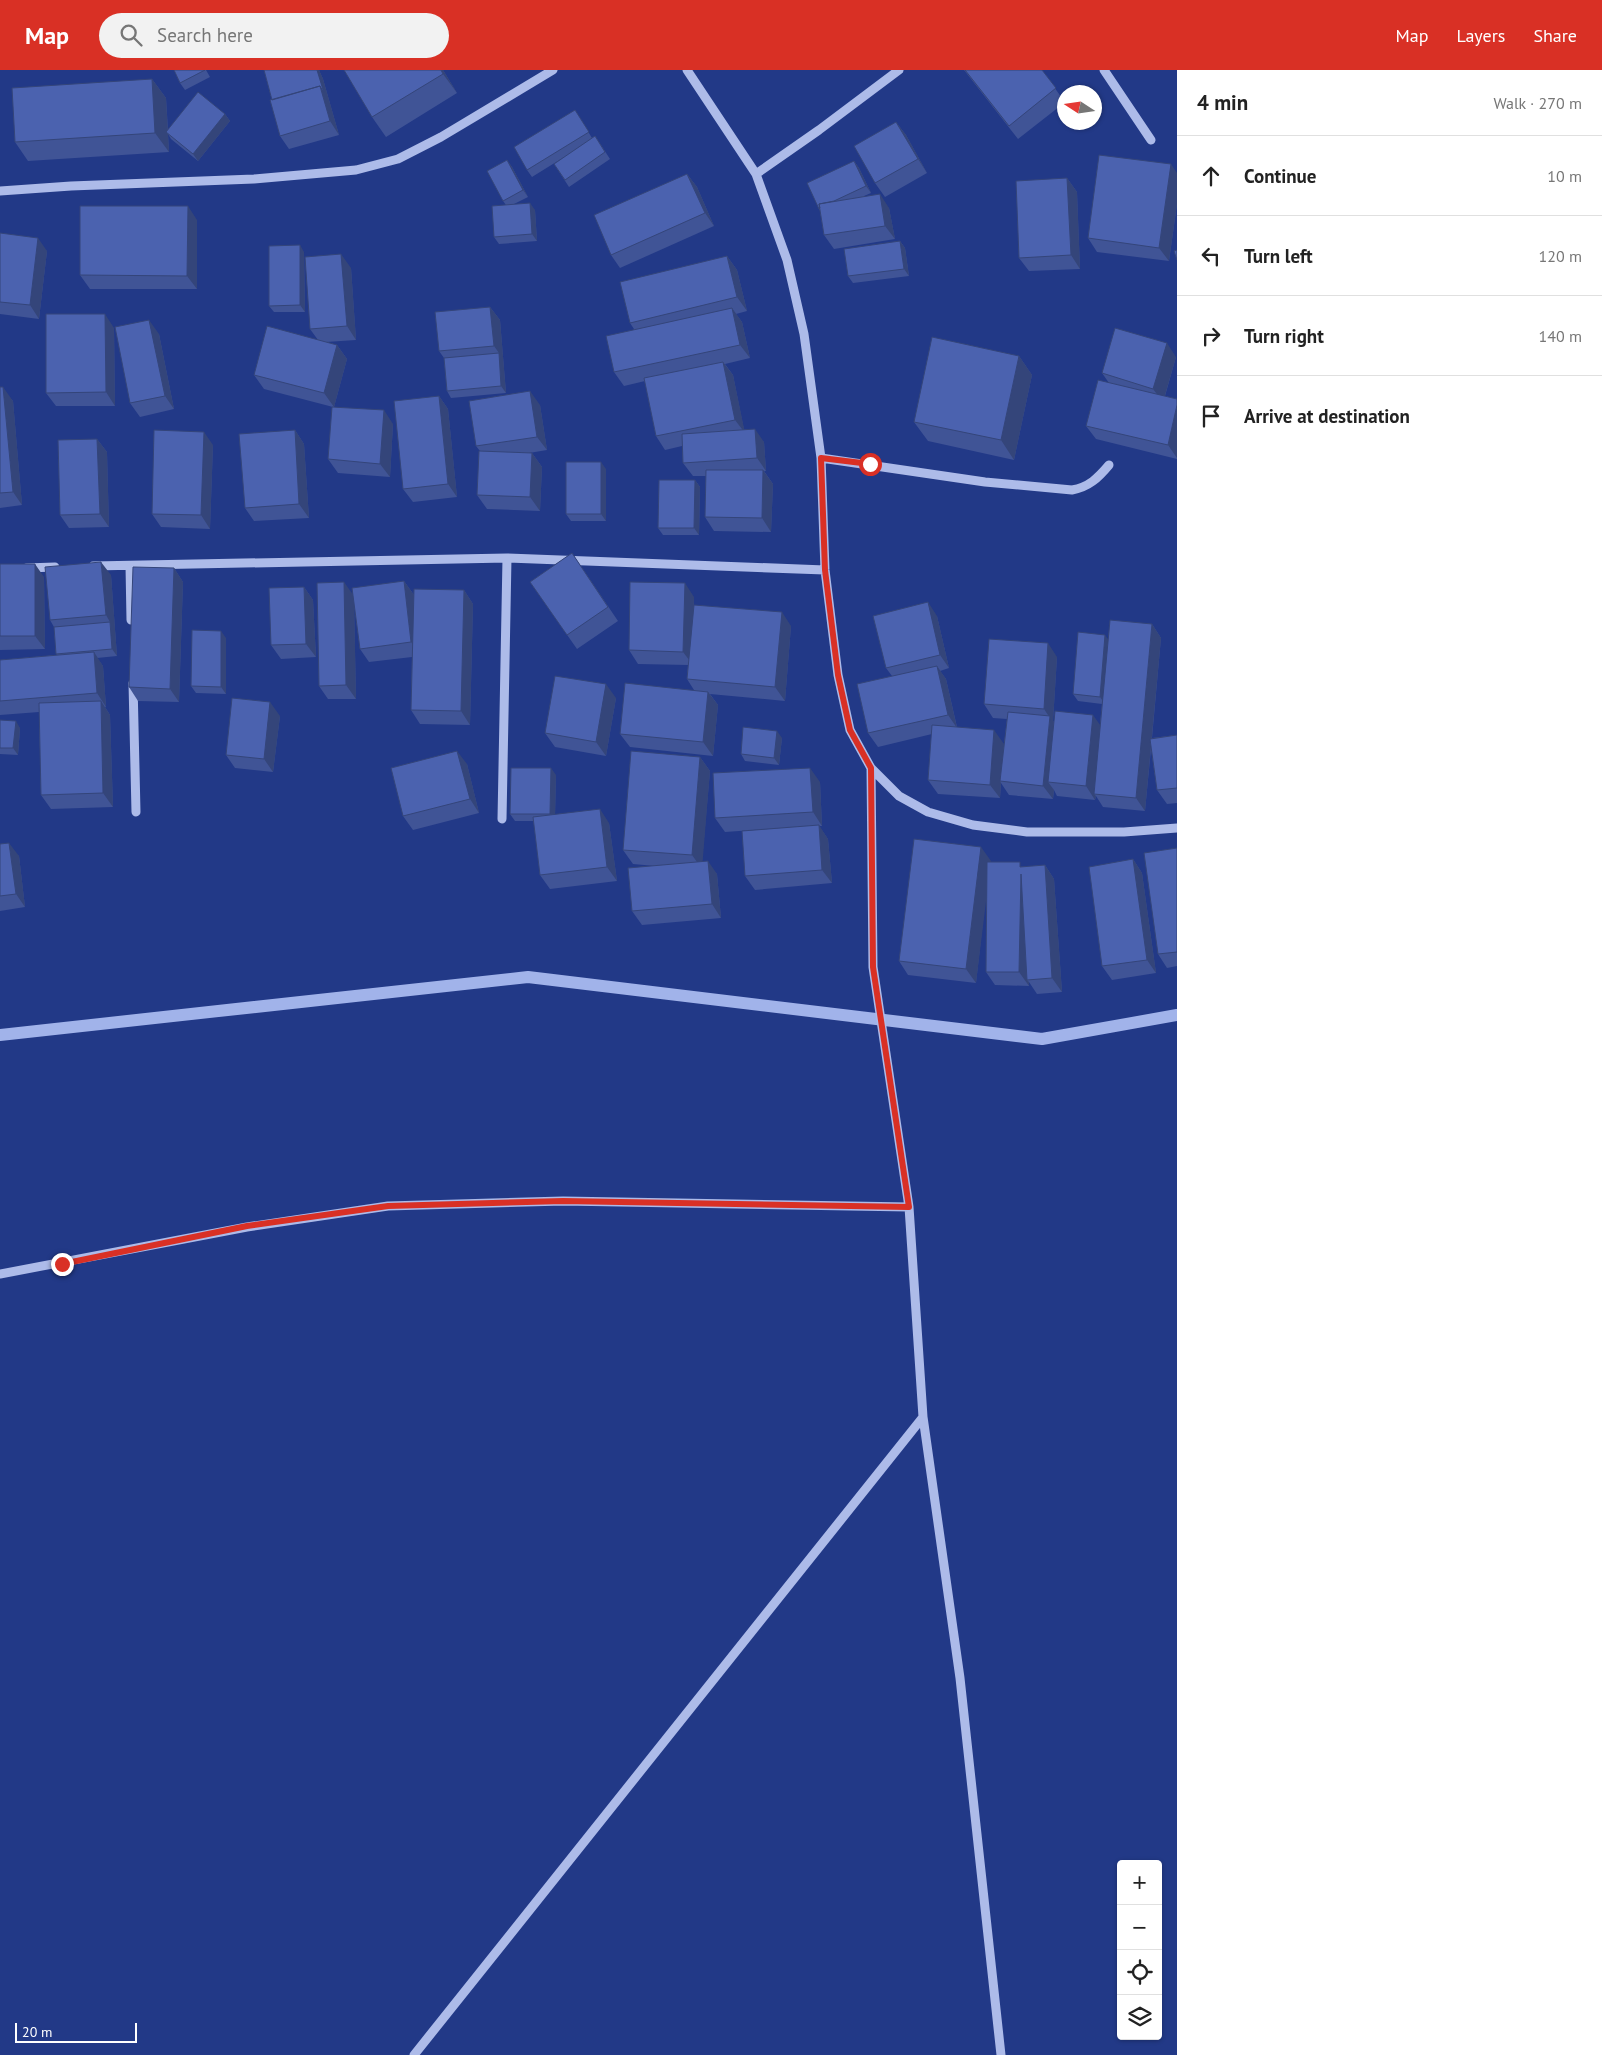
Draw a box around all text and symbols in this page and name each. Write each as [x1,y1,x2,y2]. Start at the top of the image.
search box [99,13,449,58]
text: Map [25,20,69,51]
icon: search [117,21,145,49]
text: Search here [157,23,253,47]
text: Map [1396,24,1428,47]
text: Layers [1456,24,1505,47]
text: Share [1533,24,1577,47]
north arrow [1057,85,1102,130]
text: 4 min [1197,89,1248,116]
text: Walk · 270 m [1493,93,1582,113]
icon: ahead [1197,162,1225,190]
text: Continue [1244,164,1316,188]
text: 10 m [1547,166,1582,186]
icon: left [1197,242,1225,270]
text: Turn left [1244,244,1313,268]
text: 120 m [1539,246,1582,266]
icon: right [1197,322,1225,350]
text: Turn right [1244,324,1324,348]
text: 140 m [1539,326,1582,346]
icon: arrive [1197,402,1225,430]
text: Arrive at destination [1244,404,1410,428]
route start [859,453,882,476]
route end [51,1253,74,1276]
map controls [1117,1860,1162,2040]
button: + [1117,1860,1162,1905]
button: − [1117,1905,1162,1950]
button: locate [1117,1950,1162,1995]
button: layers [1117,1995,1162,2040]
scale bar [15,2020,138,2043]
text: 20 m [22,2023,52,2041]

